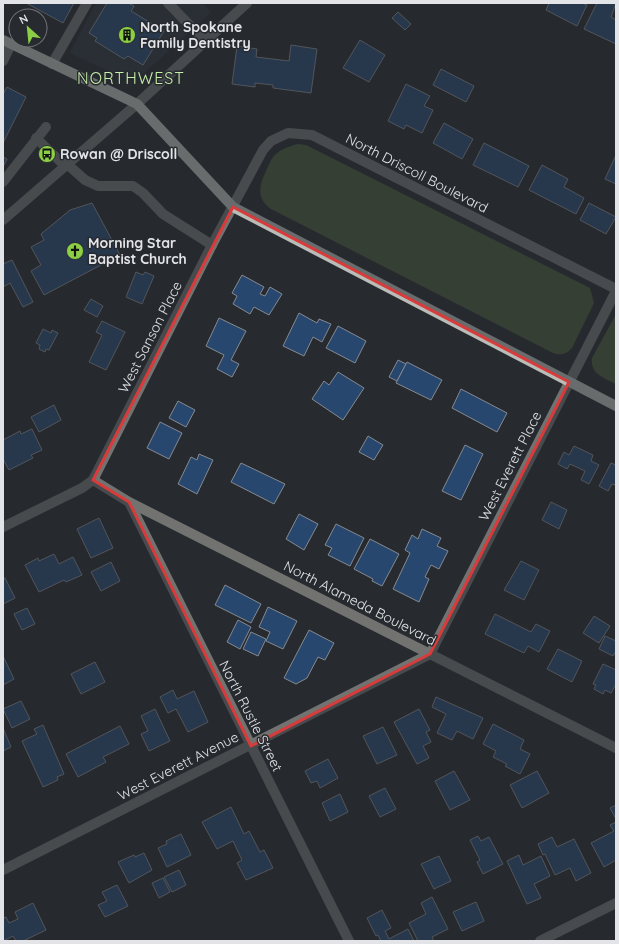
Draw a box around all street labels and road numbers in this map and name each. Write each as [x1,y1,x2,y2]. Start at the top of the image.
street label: North Driscoll Boulevard [343,129,491,217]
street label: West Sanson Place [114,278,186,396]
street label: West Everett Place [475,408,545,524]
street label: North Alameda Boulevard [281,557,439,649]
street label: North Rustle Street [215,657,287,775]
street label: West Everett Avenue [114,728,242,804]

